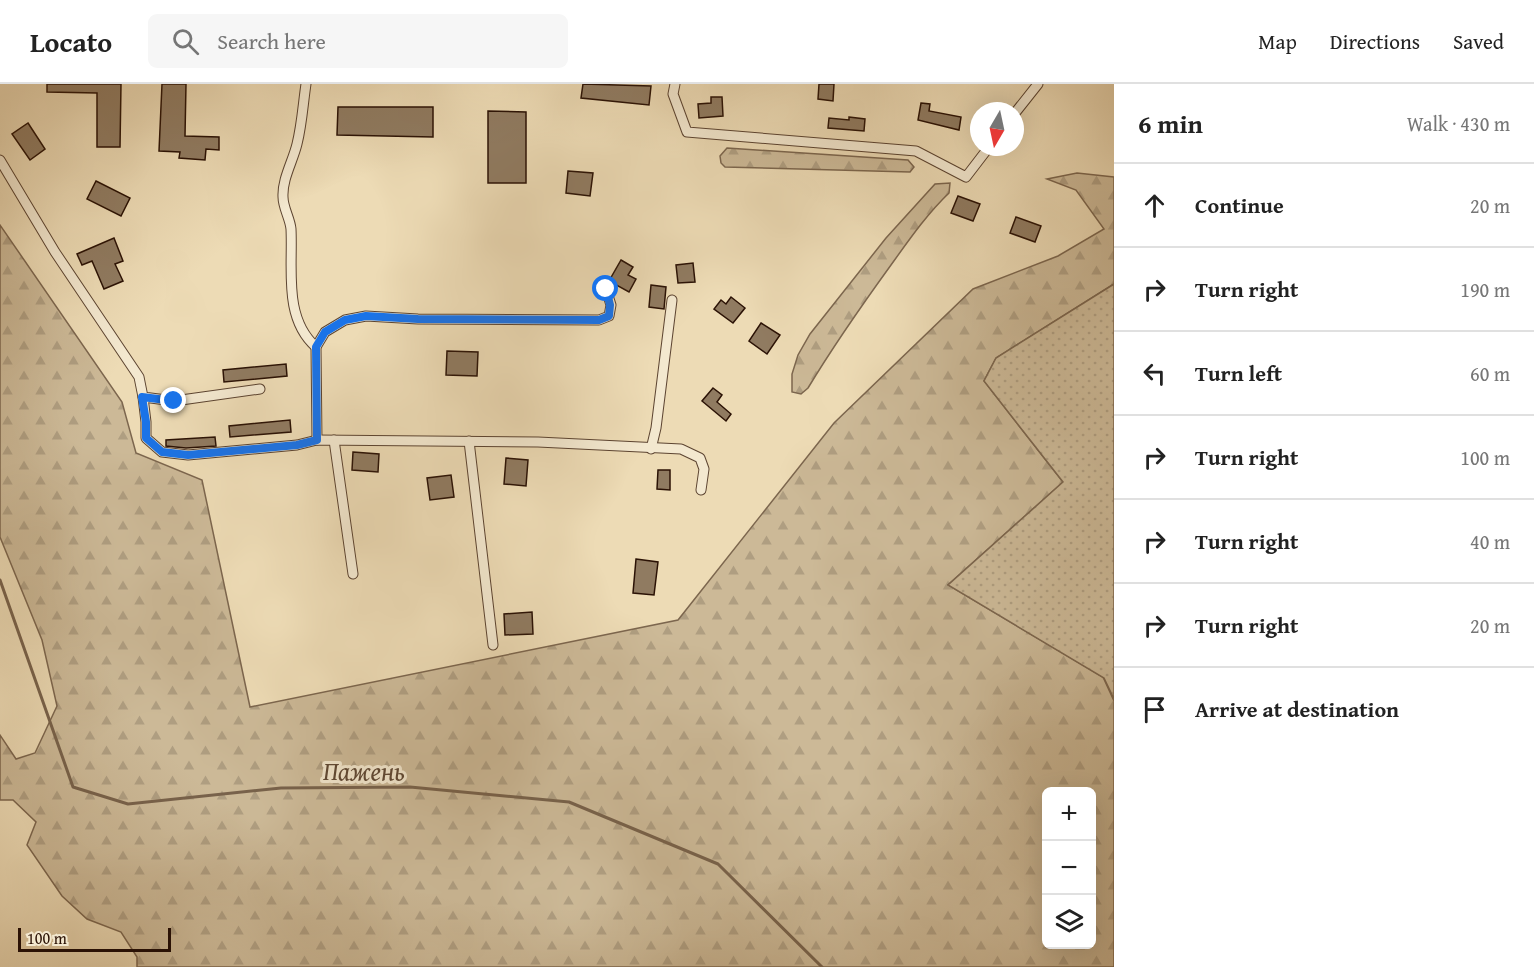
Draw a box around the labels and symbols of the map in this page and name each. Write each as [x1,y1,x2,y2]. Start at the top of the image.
north arrow [970,102,1024,156]
route start [592,275,618,301]
route end [160,387,186,413]
water label: Пажень [323,751,405,790]
scale bar [18,925,171,952]

